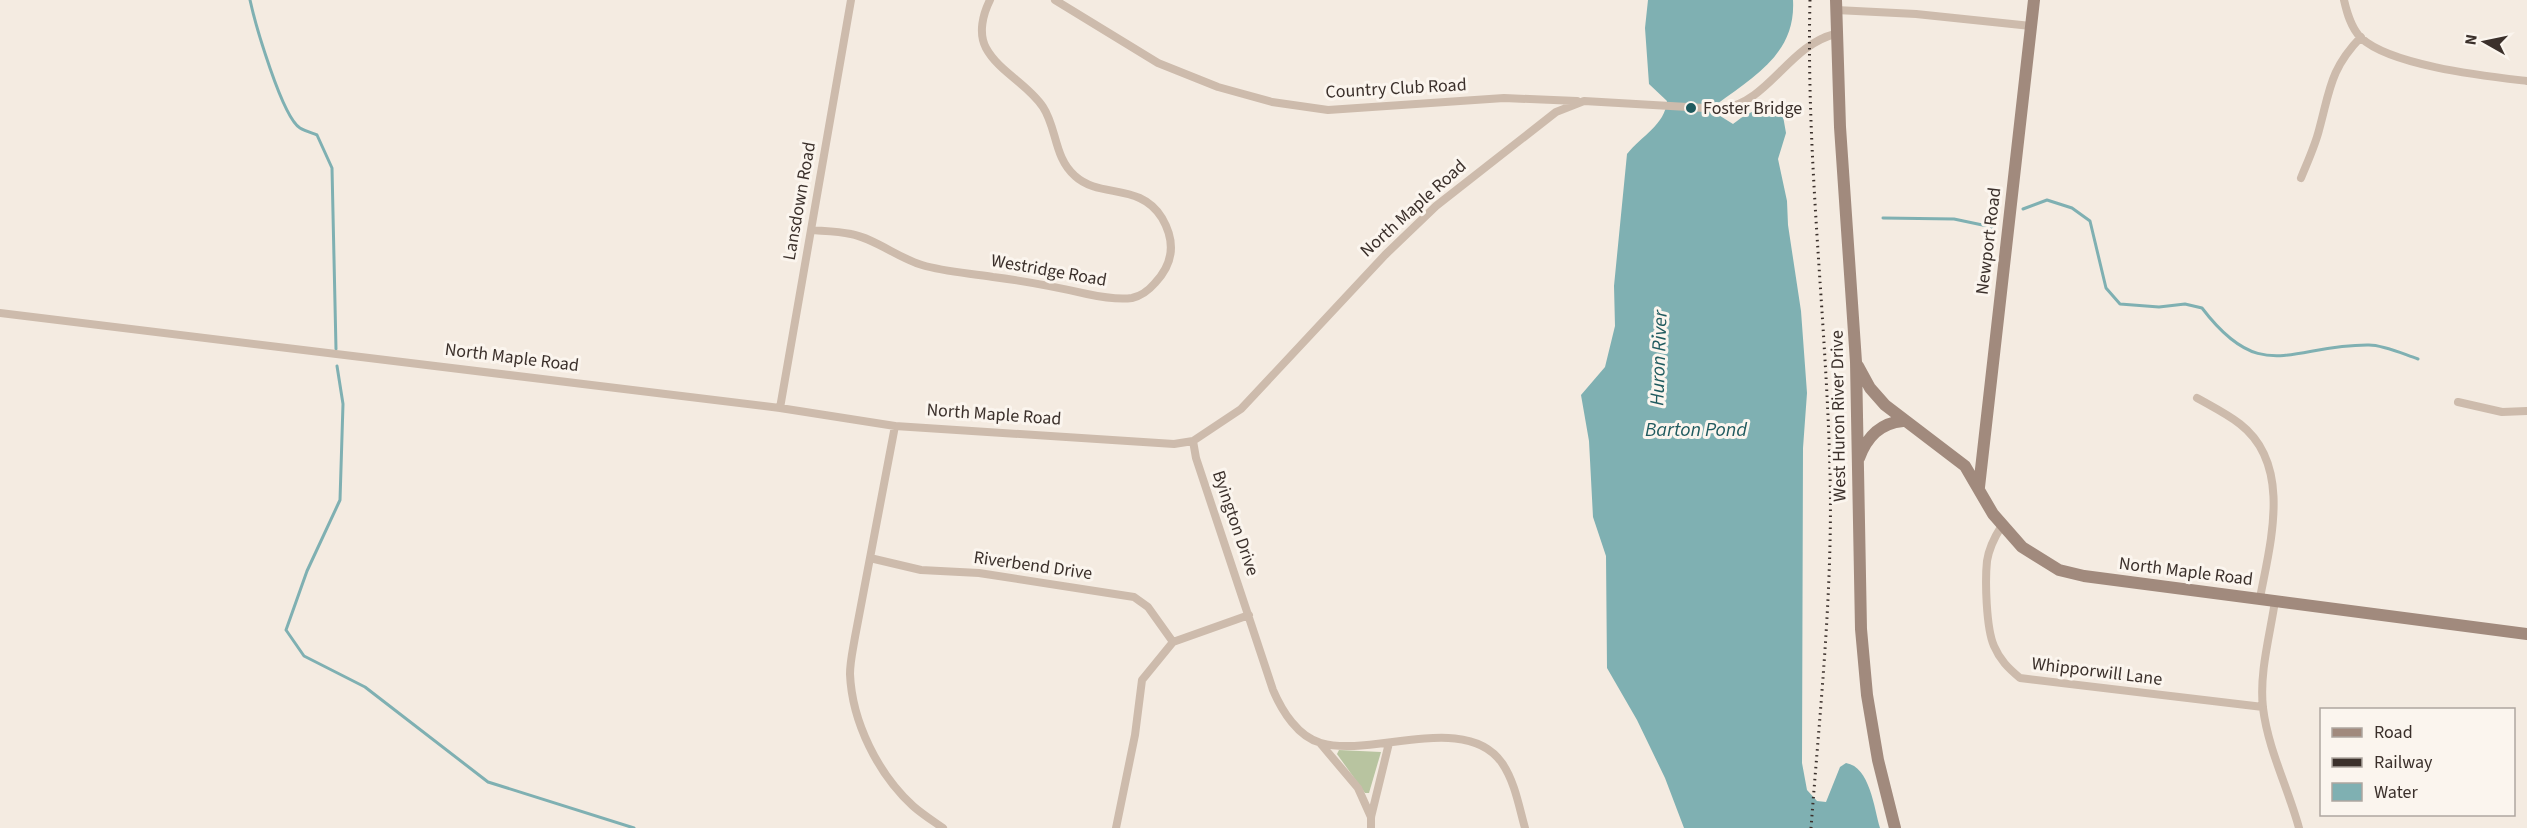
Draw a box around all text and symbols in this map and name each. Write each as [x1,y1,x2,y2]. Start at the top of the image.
north arrow [2455,12,2515,72]
text: N [2459,33,2483,47]
street label: Country Club Road [1325,72,1467,105]
place label: Foster Bridge [1703,96,1802,121]
marker: Foster Bridge [1684,101,1698,115]
street label: Lansdown Road [777,140,822,262]
street label: North Maple Road [1355,154,1472,263]
street label: Newport Road [1970,186,2007,296]
street label: Westridge Road [989,248,1109,293]
water label: Huron River [1643,309,1675,406]
street label: West Huron River Drive [1825,330,1852,502]
street label: North Maple Road [443,337,580,378]
street label: North Maple Road [926,397,1062,432]
water label: Barton Pond [1645,416,1748,444]
street label: Byington Drive [1206,467,1265,579]
street label: Riverbend Drive [972,545,1094,586]
street label: North Maple Road [2117,551,2254,592]
street label: Whipporwill Lane [2030,651,2164,692]
legend [2320,708,2515,816]
text: Road [2374,720,2413,745]
text: Railway [2374,750,2433,775]
text: Water [2374,780,2418,805]

